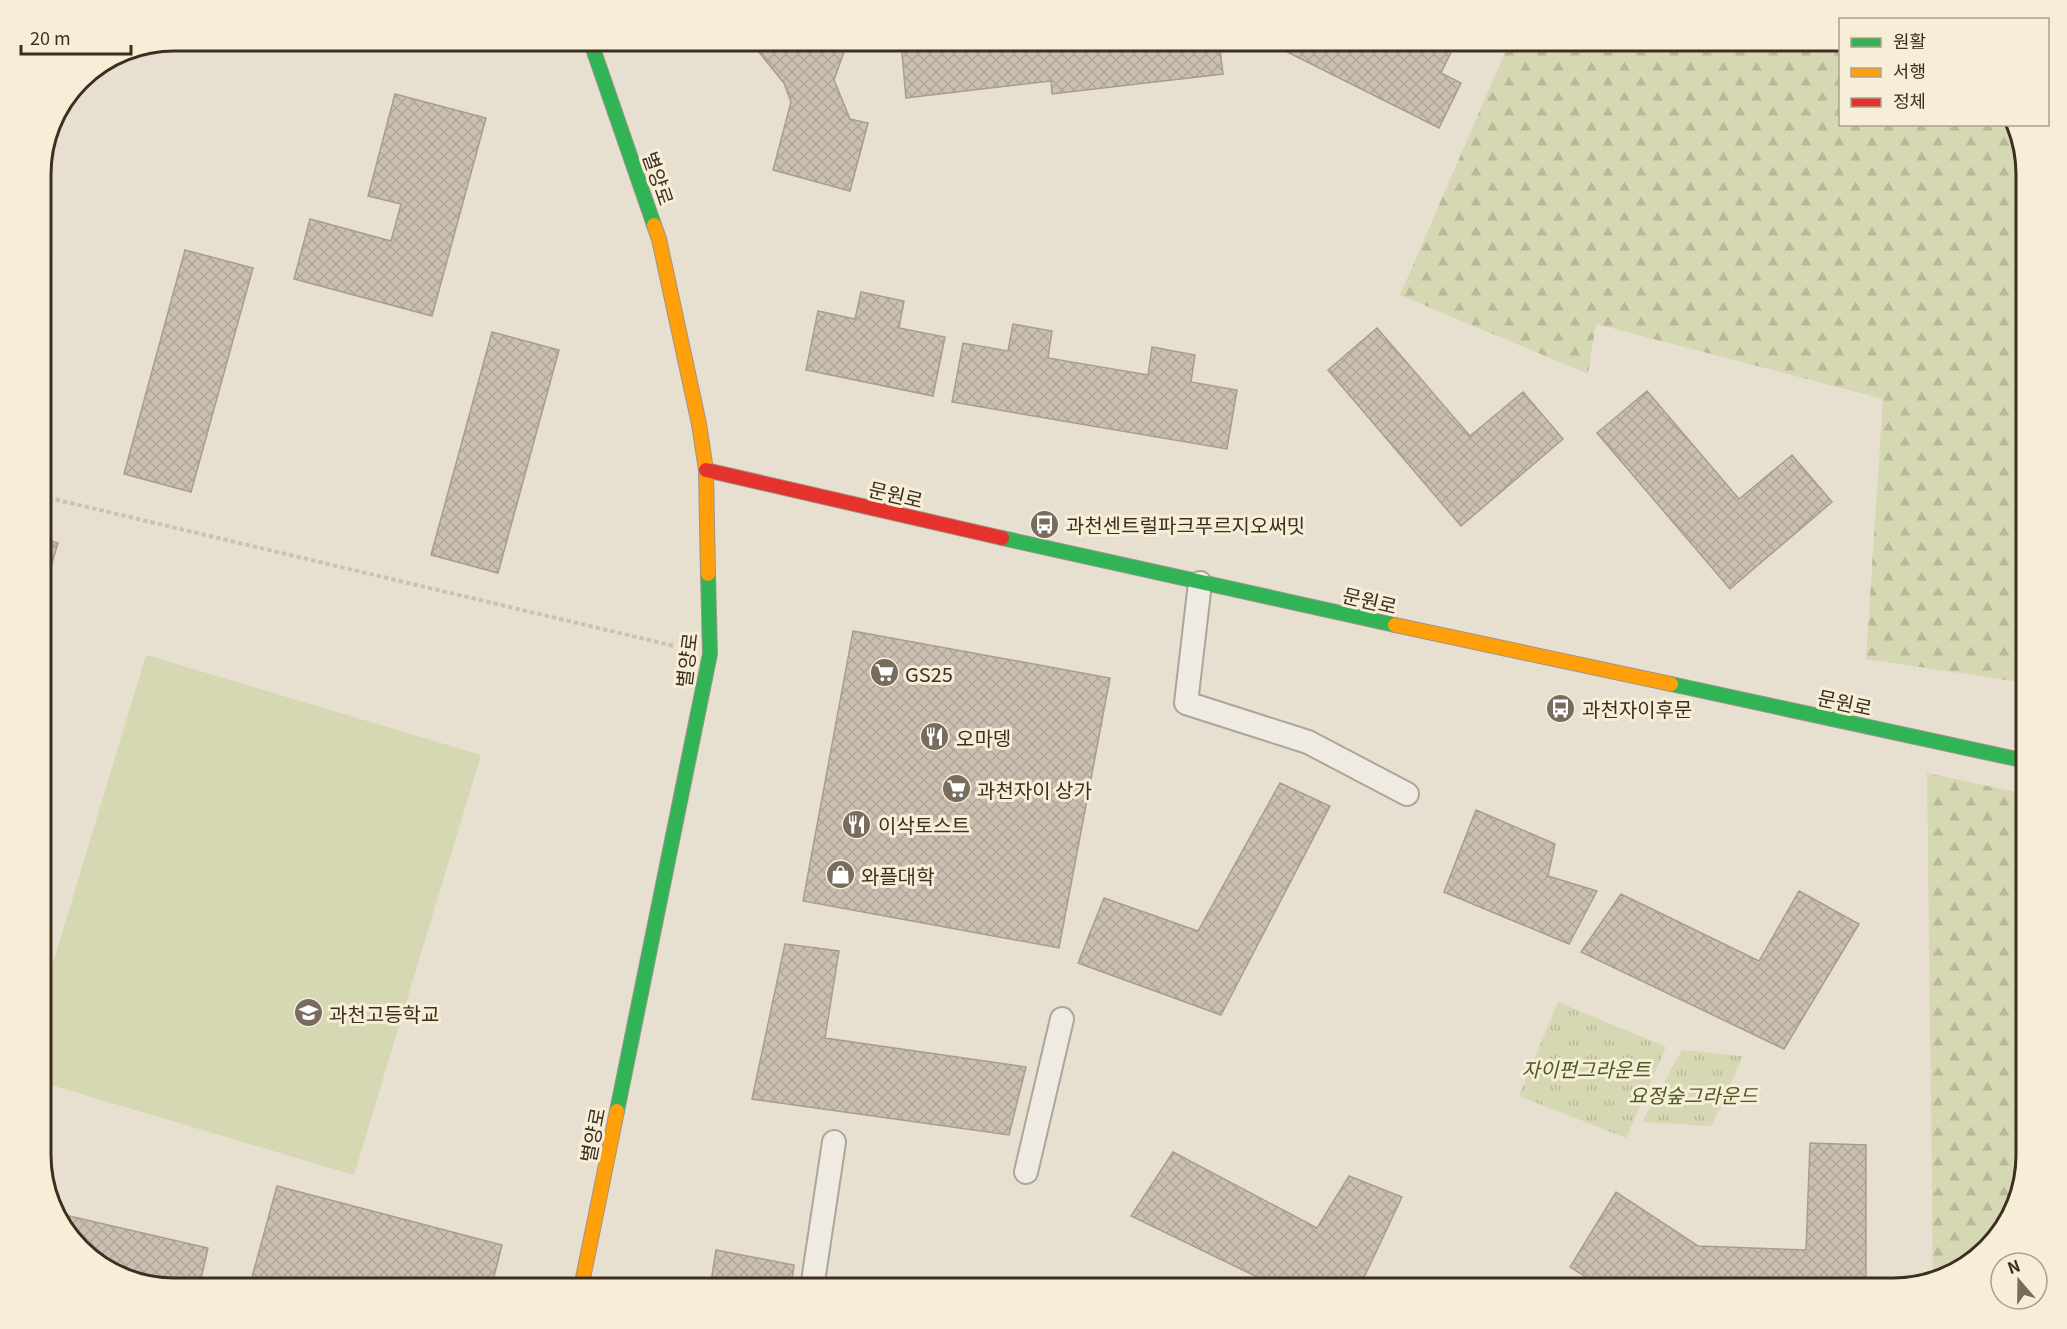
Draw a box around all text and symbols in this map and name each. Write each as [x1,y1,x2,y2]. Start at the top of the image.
scale bar [21,18,130,56]
legend [1839,18,2049,126]
text: 20 m [30,24,71,50]
text: 원활 [1893,27,1926,53]
text: 서행 [1893,57,1926,83]
text: 정체 [1893,87,1926,113]
street label: 별양로 [636,147,682,209]
street label: 문원로 [866,474,926,514]
bus stop icon: 과천센트럴파크푸르지오써밋 [1029,508,1061,540]
place label: 과천센트럴파크푸르지오써밋 [1066,510,1305,539]
street label: 문원로 [1340,580,1400,620]
street label: 별양로 [668,631,704,689]
supermarket icon: GS25 [868,657,900,689]
place label: GS25 [905,659,953,688]
street label: 문원로 [1815,682,1875,722]
bus stop icon: 과천자이후문 [1545,692,1577,724]
place label: 과천자이후문 [1582,694,1692,723]
restaurant icon: 오마뎅 [919,721,951,753]
place label: 오마뎅 [956,723,1011,752]
supermarket icon: 과천자이 상가 [940,773,972,805]
place label: 과천자이 상가 [977,775,1092,804]
restaurant icon: 이삭토스트 [841,808,873,840]
place label: 이삭토스트 [878,810,970,839]
shop icon: 와플대학 [824,859,856,891]
place label: 와플대학 [861,861,935,890]
school or university icon: 과천고등학교 [292,997,324,1029]
place label: 과천고등학교 [329,999,439,1028]
park label: 자이펀그라운트 [1522,1054,1652,1083]
park label: 요정숲그라운드 [1629,1080,1759,1109]
street label: 별양로 [572,1105,612,1165]
north arrow [1989,1251,2049,1311]
text: N [2004,1253,2023,1279]

